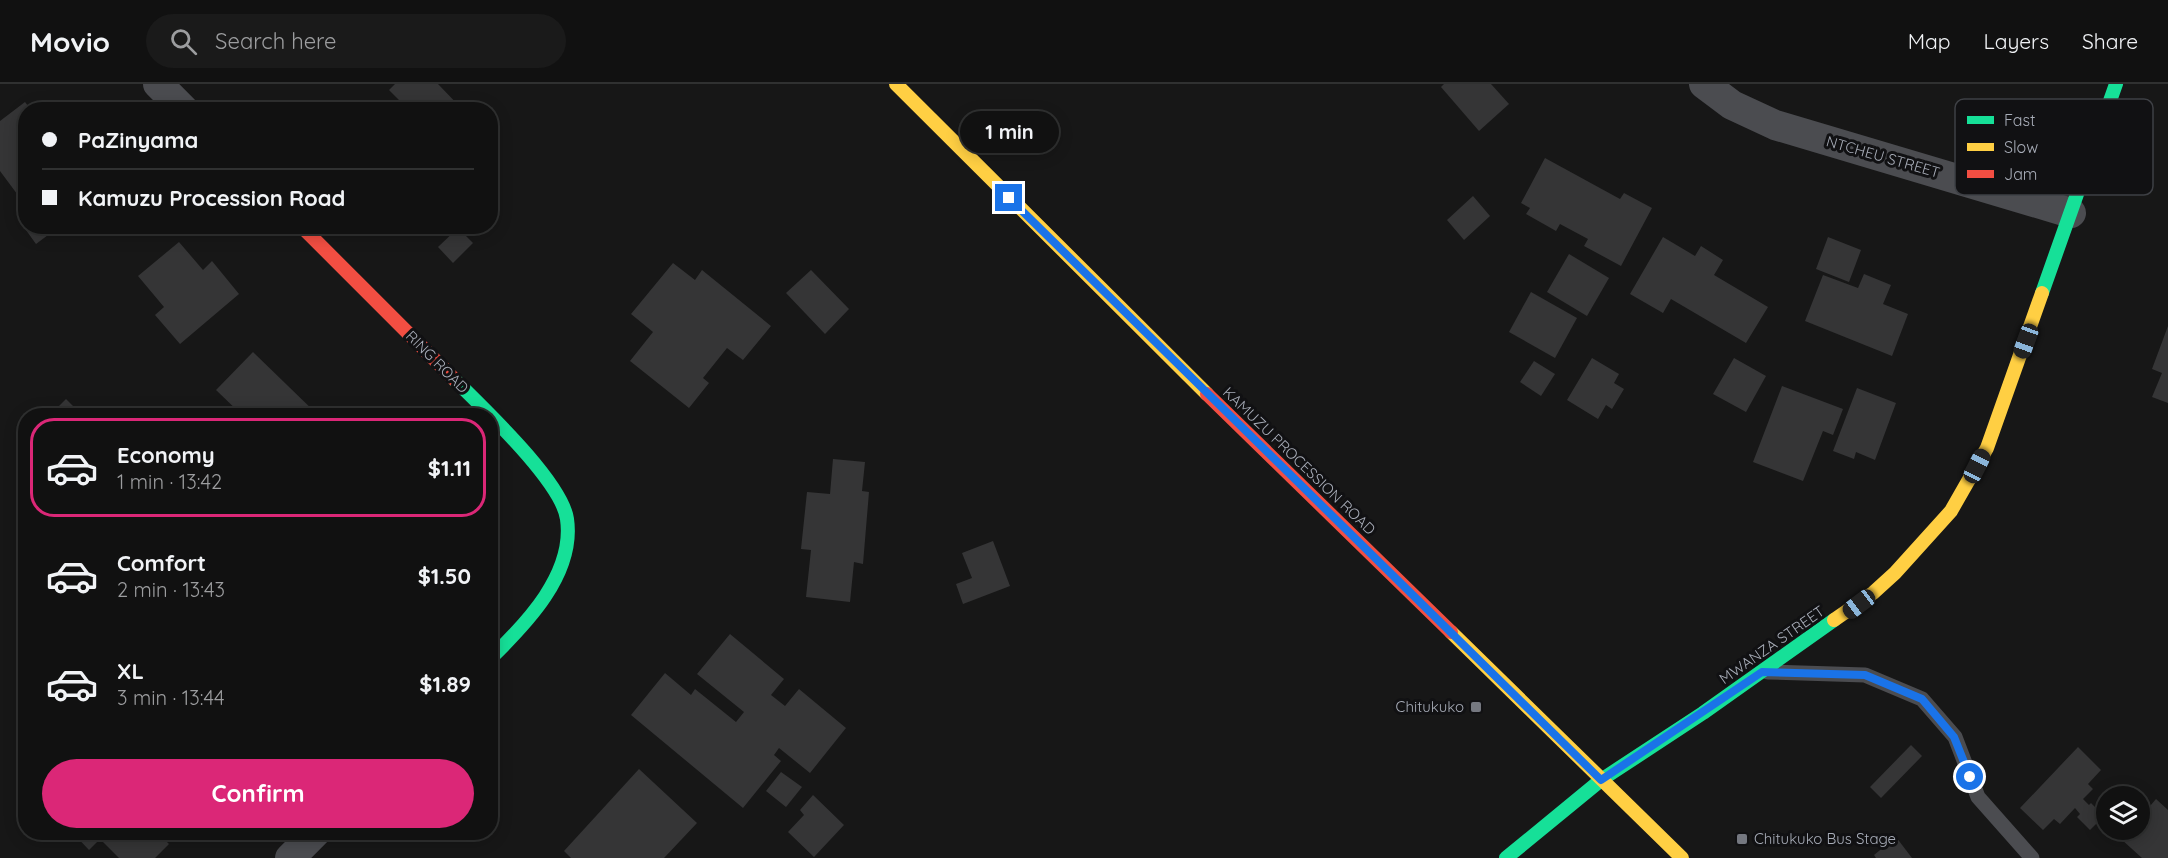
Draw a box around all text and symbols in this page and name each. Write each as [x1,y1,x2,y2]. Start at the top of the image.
search box [146,14,566,68]
text: Movio [30,24,110,59]
icon: search [167,25,200,58]
text: Search here [215,27,337,55]
text: Map [1908,28,1951,54]
text: Layers [1984,28,2049,54]
text: Share [2082,28,2138,54]
legend [1955,99,2153,195]
text: Fast [2004,110,2035,130]
callout: 1 min [960,111,1058,153]
text: 1 min [985,119,1034,144]
text: PaZinyama [78,126,198,154]
street label: NTCHEU STREET [1824,131,1942,182]
text: Slow [2004,137,2038,157]
text: Jam [2004,164,2037,184]
text: Kamuzu Procession Road [78,184,345,212]
route end [995,184,1022,211]
car [2011,321,2041,361]
street label: RING ROAD [402,326,473,397]
street label: KAMUZU PROCESSION ROAD [1219,383,1380,539]
icon: car [45,441,99,495]
text: Economy [117,441,215,469]
car [1961,446,1993,486]
text: $1.11 [428,454,471,482]
text: 1 min · 13:42 [117,469,222,494]
icon: car [45,549,99,603]
text: Comfort [117,549,206,577]
text: $1.50 [418,562,471,590]
text: 2 min · 13:43 [117,577,225,602]
car [1839,586,1879,622]
street label: MWANZA STREET [1715,601,1828,688]
icon: car [45,657,99,711]
text: XL [117,657,144,685]
text: $1.89 [419,670,471,698]
text: 3 min · 13:44 [117,685,225,710]
place label: Chitukuko [1396,697,1464,716]
marker: Chitukuko [1469,700,1483,714]
button: Confirm [42,759,474,828]
route start [1956,763,1983,790]
map controls [2096,786,2150,840]
button: layers [2096,786,2150,840]
place label: Chitukuko Bus Stage [1754,829,1896,848]
marker: Chitukuko Bus Stage [1735,832,1749,846]

